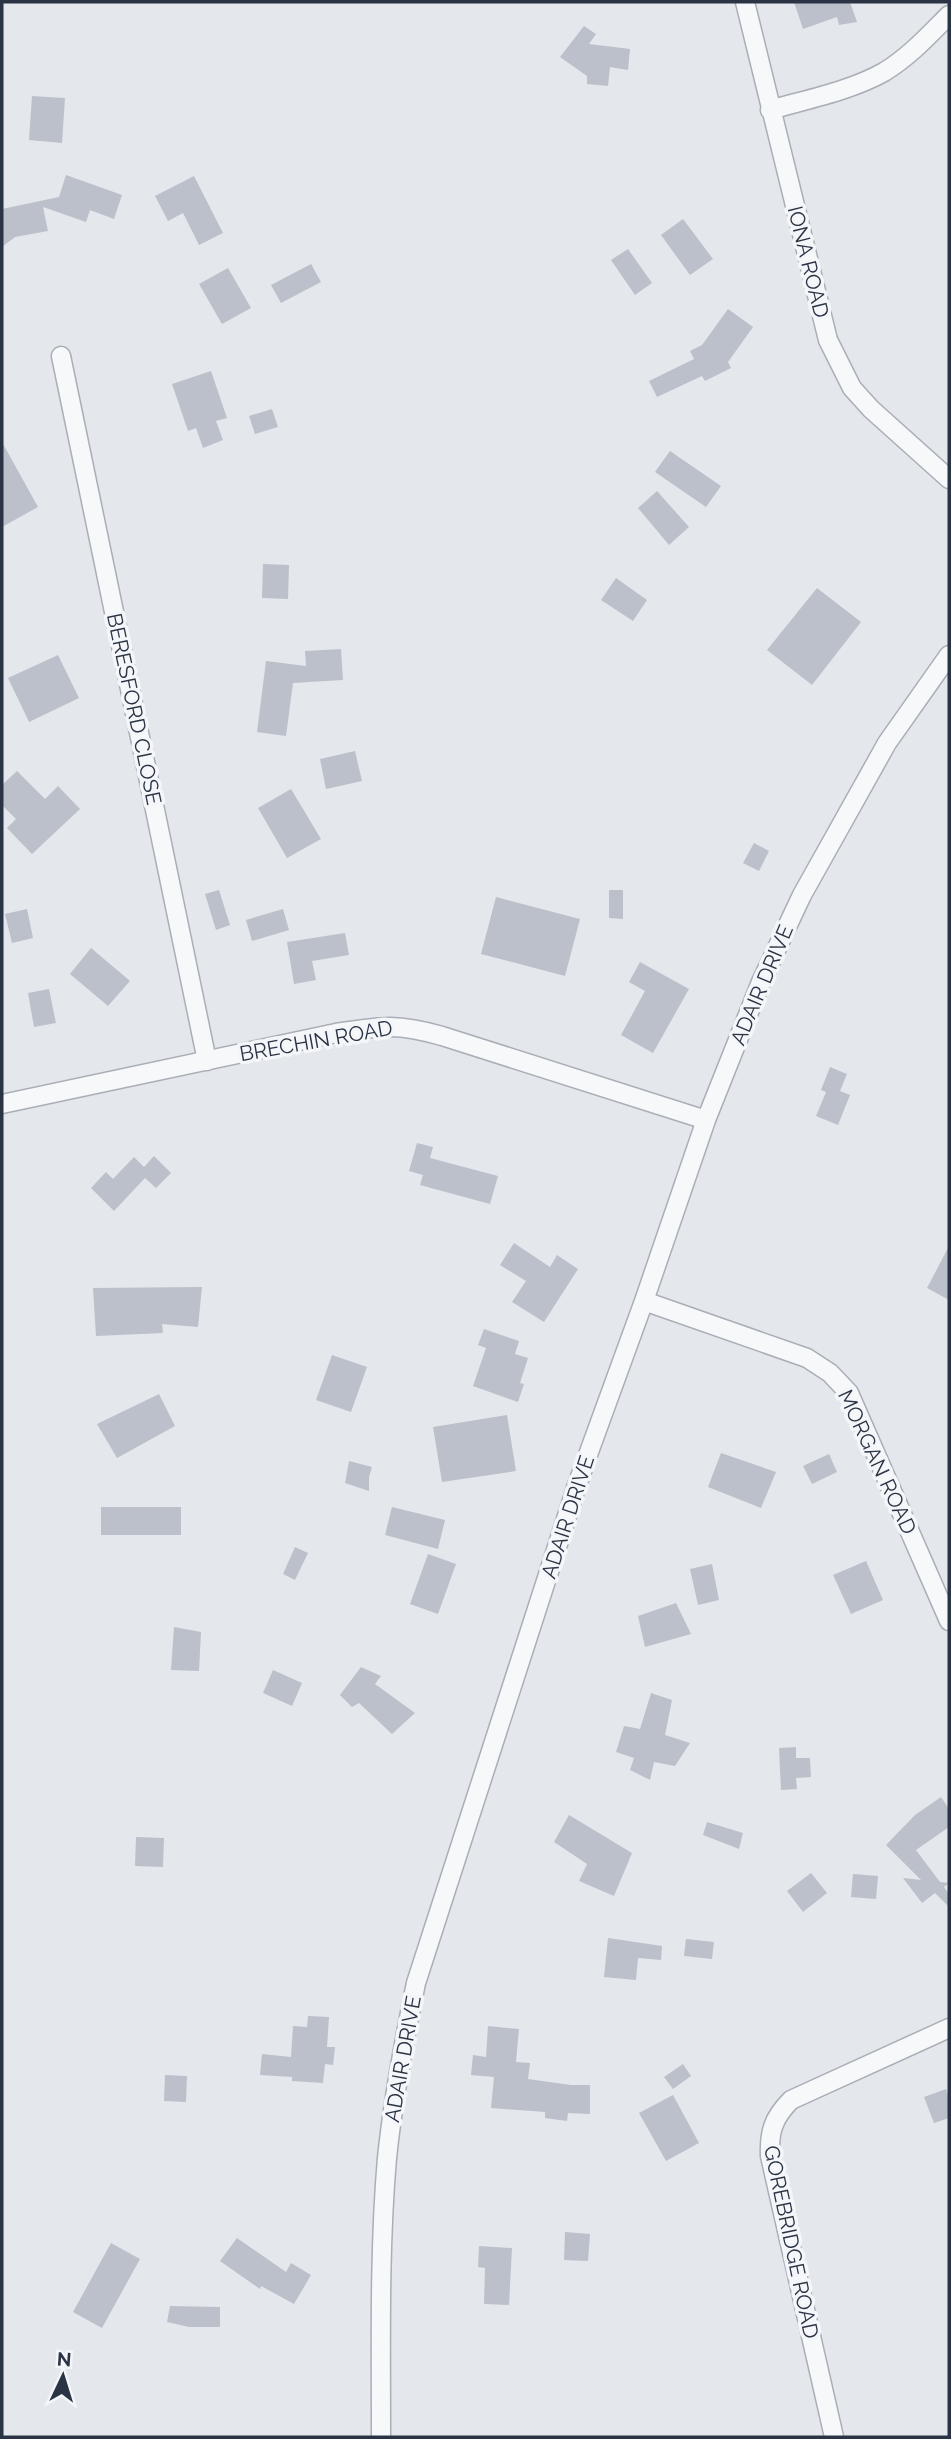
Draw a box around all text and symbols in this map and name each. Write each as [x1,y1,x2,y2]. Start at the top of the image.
street label: IONA ROAD [783,203,834,320]
street label: BERESFORD CLOSE [102,611,167,807]
street label: ADAIR DRIVE [725,921,798,1049]
street label: BRECHIN ROAD [237,1015,394,1066]
street label: MORGAN ROAD [833,1385,922,1538]
street label: ADAIR DRIVE [536,1452,599,1582]
street label: ADAIR DRIVE [379,1994,426,2124]
street label: GOREBRIDGE ROAD [759,2143,824,2341]
north arrow [28,2341,98,2411]
text: N [56,2348,72,2371]

